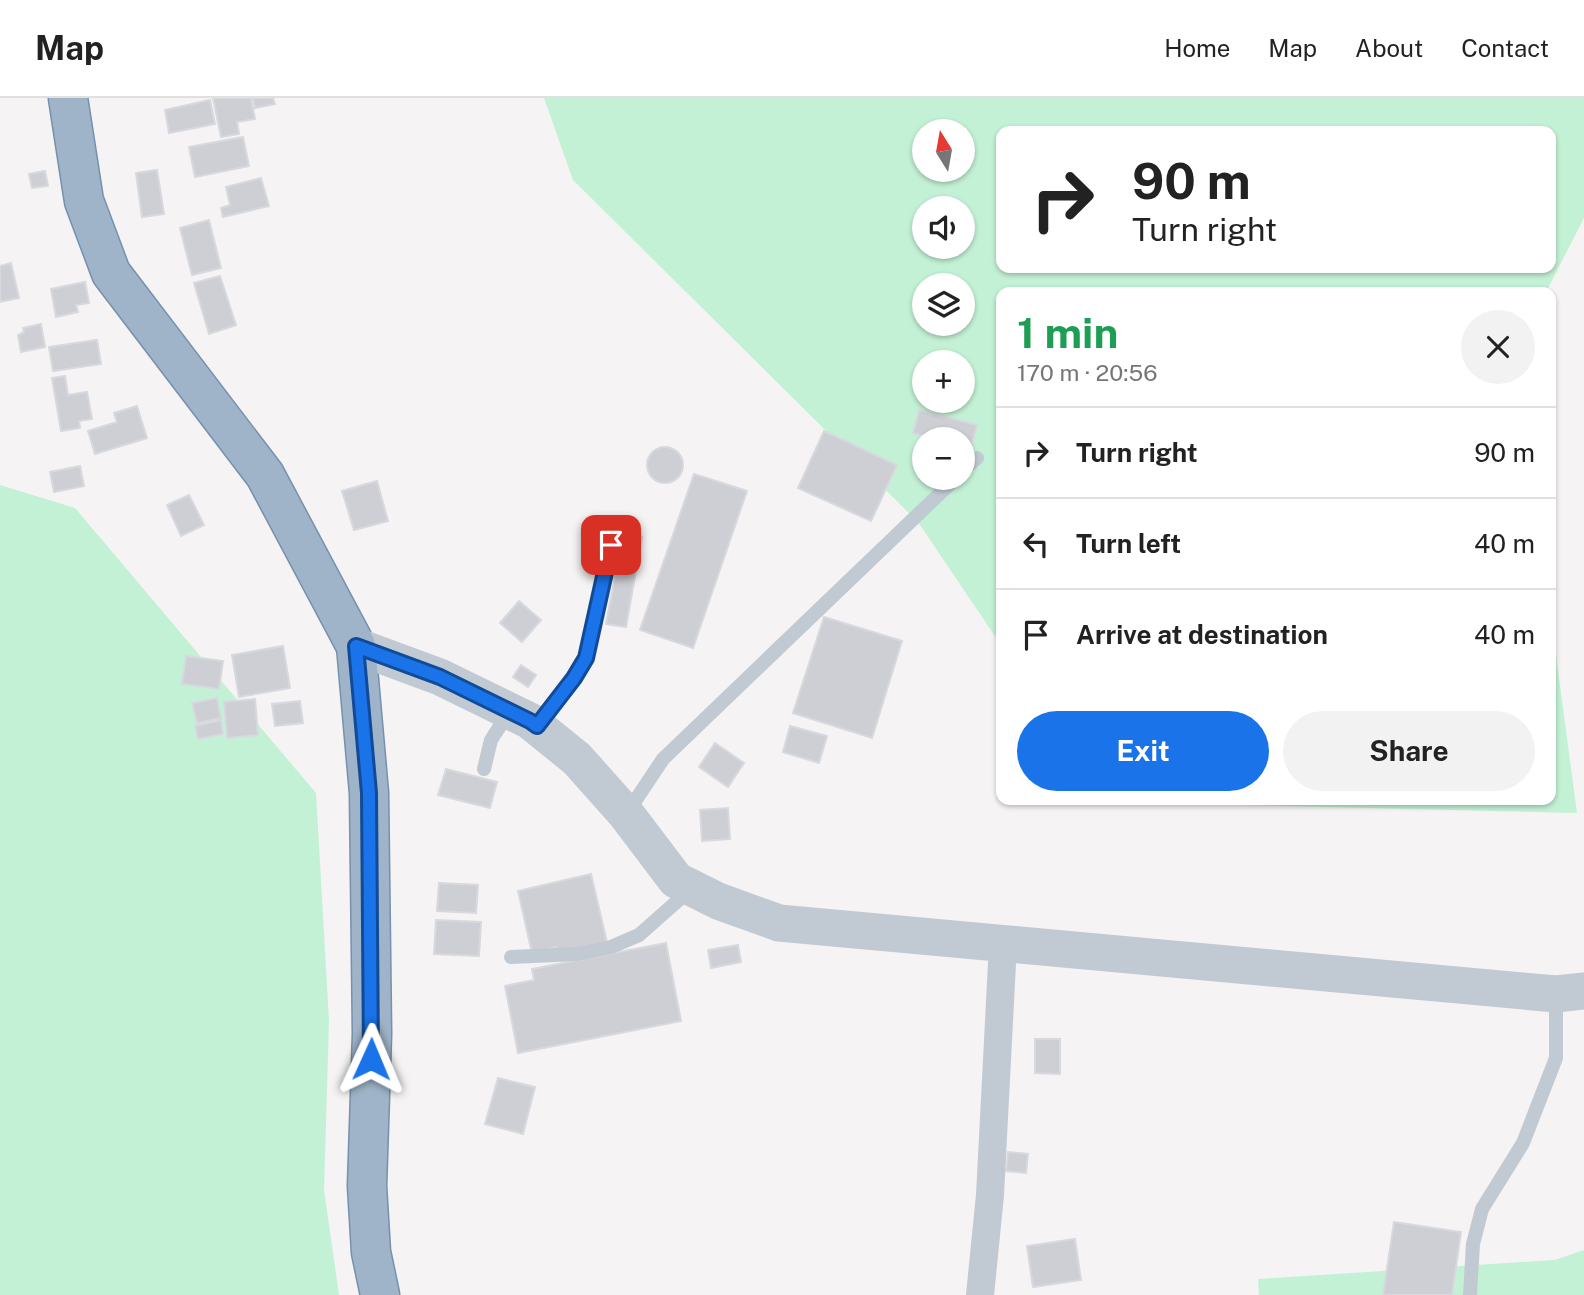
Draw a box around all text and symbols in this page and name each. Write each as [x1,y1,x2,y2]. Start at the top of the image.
text: Map [35,29,104,67]
text: Home [1164,34,1230,62]
text: Map [1268,34,1317,62]
text: About [1355,34,1423,62]
text: Contact [1461,34,1549,62]
north arrow [912,119,975,182]
map controls [912,119,975,490]
text: 90 m [1132,152,1251,210]
icon: right [1017,154,1108,245]
button: sound [912,196,975,259]
text: Turn right [1132,211,1277,248]
button: layers [912,273,975,336]
text: 1 min [1017,308,1118,357]
button: close [1461,310,1535,384]
button: + [912,350,975,413]
text: 170 m · 20:56 [1017,359,1158,386]
button: − [912,427,975,490]
icon: right [1017,434,1055,472]
text: Turn right [1076,437,1198,468]
text: 90 m [1474,437,1535,468]
pin [581,515,641,575]
icon: left [1017,525,1055,563]
icon: arrive [592,526,630,564]
text: Turn left [1076,528,1181,559]
text: 40 m [1474,528,1535,559]
icon: arrive [1017,616,1055,654]
text: Arrive at destination [1076,619,1328,650]
text: 40 m [1474,619,1535,650]
button: Exit [1017,711,1269,791]
button: Share [1283,711,1535,791]
position arrow [334,1022,408,1096]

